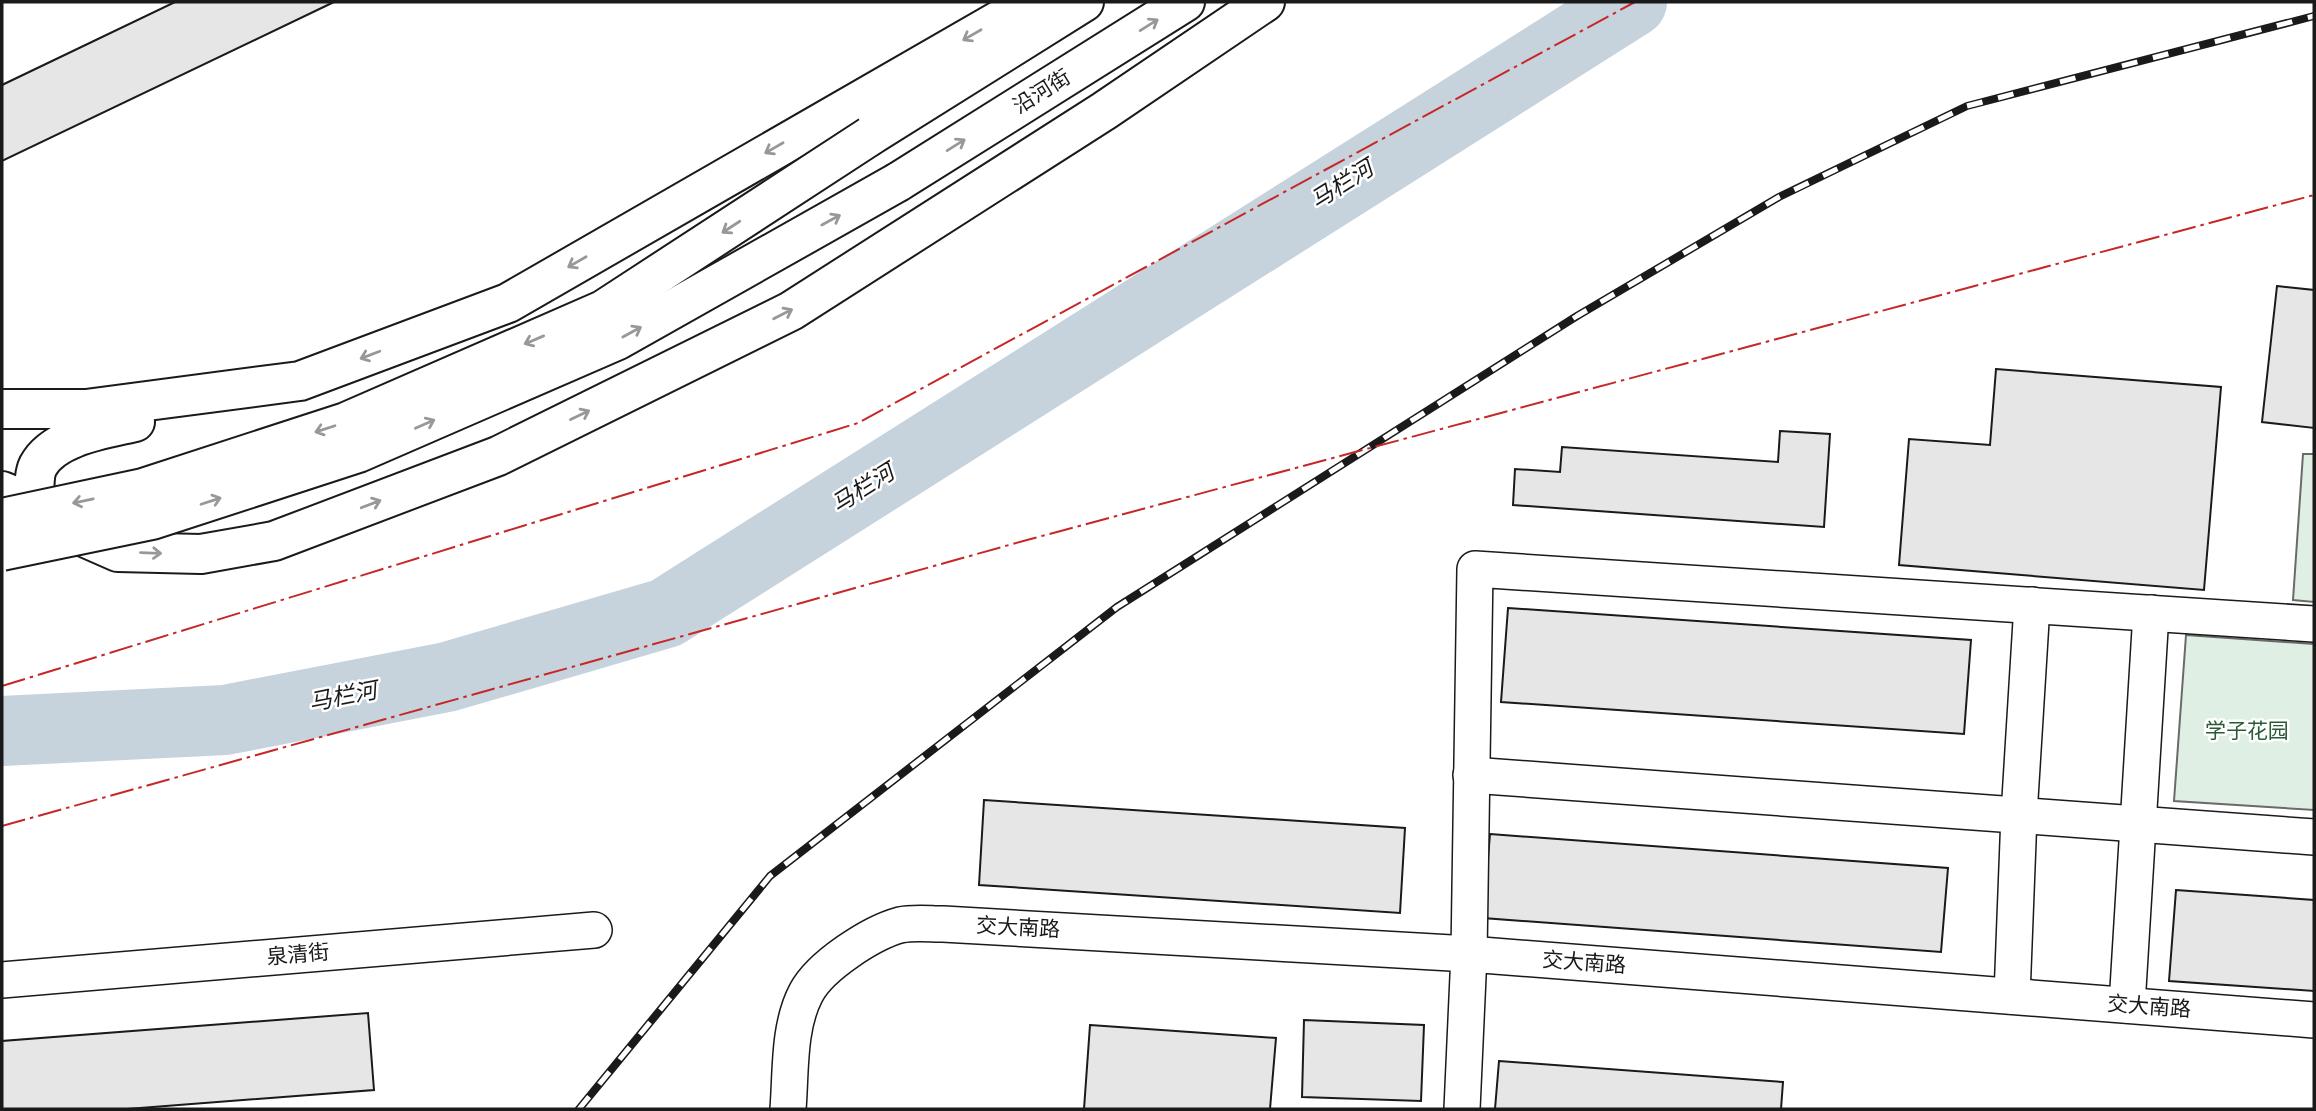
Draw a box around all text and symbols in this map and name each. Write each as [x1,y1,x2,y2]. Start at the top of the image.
one-way arrow [1139,17,1158,32]
one-way arrow [962,29,982,43]
street label: 沿河街 [1009,65,1075,119]
one-way arrow [946,138,966,152]
one-way arrow [764,142,785,155]
water label: 马栏河 [1305,153,1382,215]
one-way arrow [820,213,840,227]
one-way arrow [721,220,741,234]
one-way arrow [568,255,588,269]
one-way arrow [773,307,793,321]
one-way arrow [622,325,642,339]
one-way arrow [524,334,545,347]
one-way arrow [360,349,382,362]
one-way arrow [569,408,590,422]
one-way arrow [413,417,435,430]
one-way arrow [314,423,336,436]
water label: 马栏河 [826,457,903,519]
one-way arrow [72,494,95,508]
one-way arrow [199,494,221,506]
one-way arrow [359,497,381,510]
one-way arrow [139,546,162,560]
water label: 马栏河 [306,676,383,717]
park label: 学子花园 [2205,719,2289,744]
street label: 交大南路 [975,913,1061,943]
street label: 泉清街 [266,940,330,970]
street label: 交大南路 [1541,948,1627,978]
street label: 交大南路 [2106,992,2192,1022]

